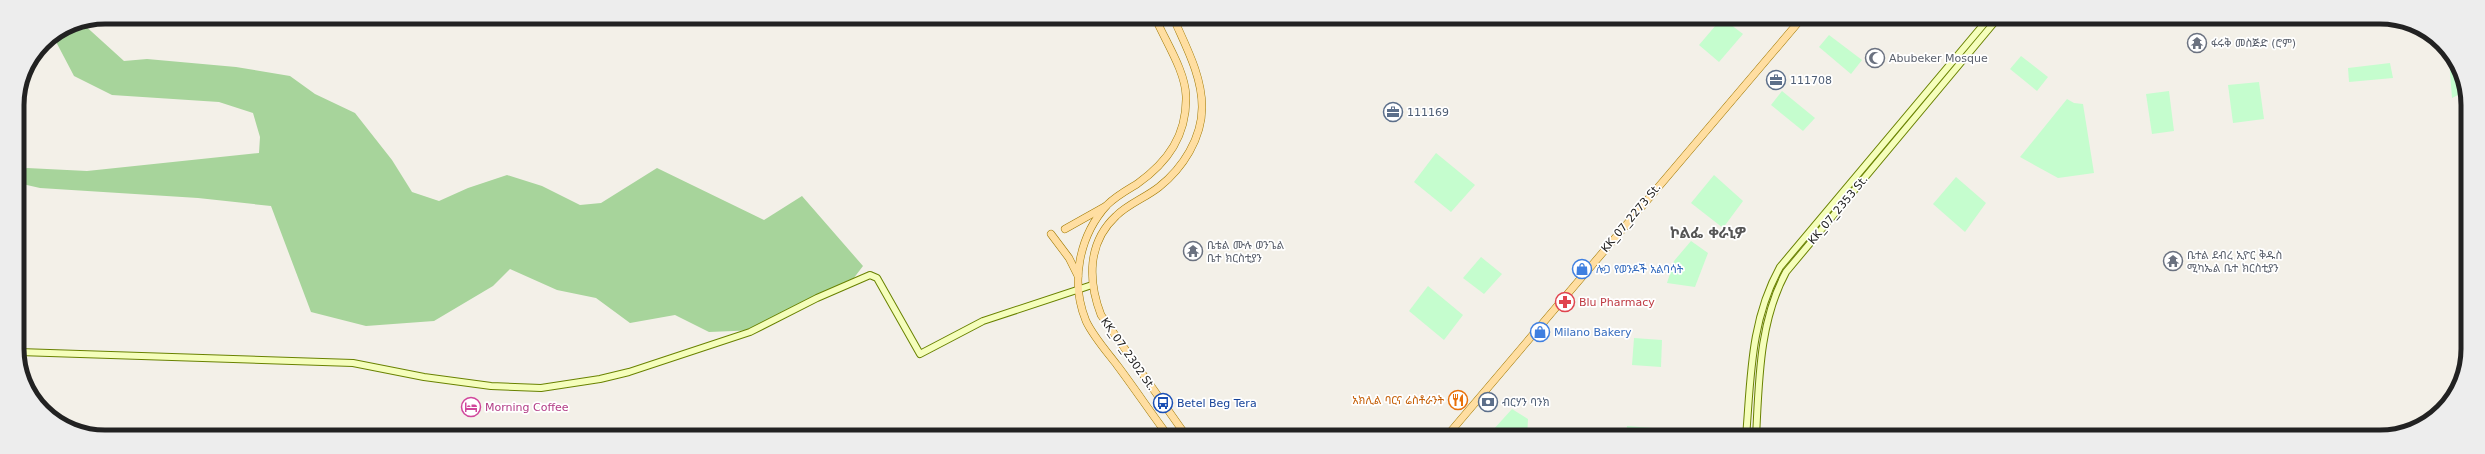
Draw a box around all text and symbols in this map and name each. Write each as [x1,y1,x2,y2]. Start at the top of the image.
temple icon: ፋሩቅ መስጅድ (ሮም) [2186,32,2208,54]
place label: ፋሩቅ መስጅድ (ሮም) [2211,37,2296,50]
mosque icon: Abubeker Mosque [1864,47,1886,69]
place label: Abubeker Mosque [1889,52,1988,65]
office icon: 111708 [1765,69,1787,91]
place label: 111708 [1790,74,1832,87]
office icon: 111169 [1382,101,1404,123]
place label: 111169 [1407,106,1449,119]
street label: KK_07_2353 St. [1805,173,1871,247]
street label: KK_07_2273 St. [1598,181,1664,255]
district label: ኮልፌ ቀራኒዎ [1670,224,1746,242]
place label: ቤቴል ሙሉ ወንጌል ቤተ ክርስቲያን [1207,239,1285,265]
temple icon: ቤቴል ሙሉ ወንጌል ቤተ ክርስቲያን [1182,240,1204,262]
place label: ቤተል ደብረ ኢዮር ቅዱስ ሚካኤል ቤተ ክርስቲያን [2187,249,2282,275]
temple icon: ቤተል ደብረ ኢዮር ቅዱስ ሚካኤል ቤተ ክርስቲያን [2162,250,2184,272]
shop icon: ሎጋ የወንዶች አልባሳት [1571,258,1593,280]
place label: ሎጋ የወንዶች አልባሳት [1596,263,1684,276]
pharmacy icon: Blu Pharmacy [1554,291,1576,313]
place label: Blu Pharmacy [1579,296,1655,309]
street label: KK_07_2302 St. [1098,315,1158,393]
shop icon: Milano Bakery [1529,321,1551,343]
place label: Milano Bakery [1554,326,1632,339]
restaurant icon: አክሊል ባርና ሬስቶራንት [1447,389,1469,411]
bank icon: ብርሃን ባንክ [1477,391,1499,413]
bus stop icon: Betel Beg Tera [1152,392,1174,414]
place label: አክሊል ባርና ሬስቶራንት [1352,394,1444,407]
hotel icon: Morning Coffee [460,396,482,418]
place label: ብርሃን ባንክ [1502,396,1550,409]
place label: Betel Beg Tera [1177,397,1257,410]
place label: Morning Coffee [485,401,569,414]

